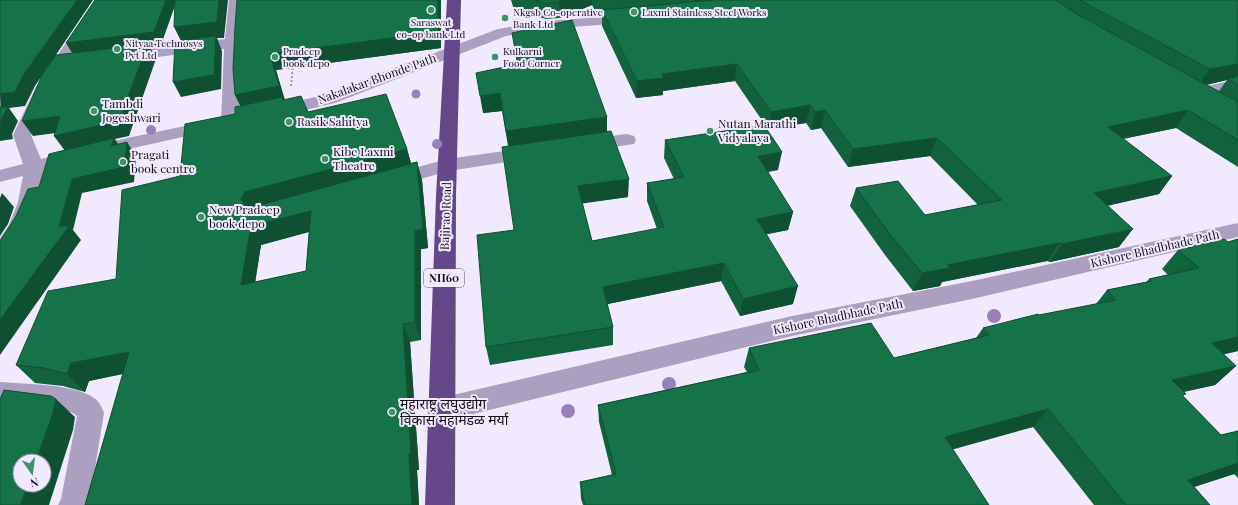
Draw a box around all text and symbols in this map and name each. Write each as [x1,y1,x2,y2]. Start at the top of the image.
marker: Saraswat co-op bank Ltd [426,5,436,15]
place label: Nkgsb Co-operative Bank Ltd [513,5,603,31]
place label: Laxmi Stainless Steel Works [642,5,767,19]
marker: Laxmi Stainless Steel Works [629,7,639,17]
marker: Nkgsb Co-operative Bank Ltd [500,13,510,23]
place label: Saraswat co-op bank Ltd [397,15,466,41]
place label: Nityaa Technosys Pvt Ltd [125,36,202,62]
marker: Nityaa Technosys Pvt Ltd [112,44,122,54]
place label: Pradeep book depo [283,44,330,70]
place label: Kulkarni Food Corner [503,44,561,70]
street label: Nakalakar Bhonde Path [315,49,438,107]
marker: Pradeep book depo [270,52,280,62]
marker: Kulkarni Food Corner [490,52,500,62]
place label: Tambdi Jogeshwari [101,95,161,125]
marker: Tambdi Jogeshwari [89,106,99,116]
place label: Rasik Sahitya [297,113,368,129]
place label: Nutan Marathi Vidyalaya [717,115,797,145]
marker: Rasik Sahitya [284,117,294,127]
marker: Nutan Marathi Vidyalaya [705,126,715,136]
place label: Kibe Laxmi Theatre [333,143,394,173]
place label: Pragati book centre [131,146,195,176]
marker: Kibe Laxmi Theatre [320,154,330,164]
marker: Pragati book centre [118,157,128,167]
street label: Bajirao Road [436,182,454,250]
place label: New Pradeep book depo [209,201,280,231]
marker: New Pradeep book depo [196,212,206,222]
street label: Kishore Bhadbhade Path [1089,225,1221,271]
road number: NH60 [424,269,464,287]
street label: Kishore Bhadbhade Path [772,294,904,338]
place label: महाराष्ट्र लघुउद्योग विकास महामंडळ मर्या [400,394,509,429]
marker: महाराष्ट्र लघुउद्योग विकास महामंडळ मर्या [387,407,397,417]
north arrow [12,453,52,493]
text: N [29,475,40,491]

